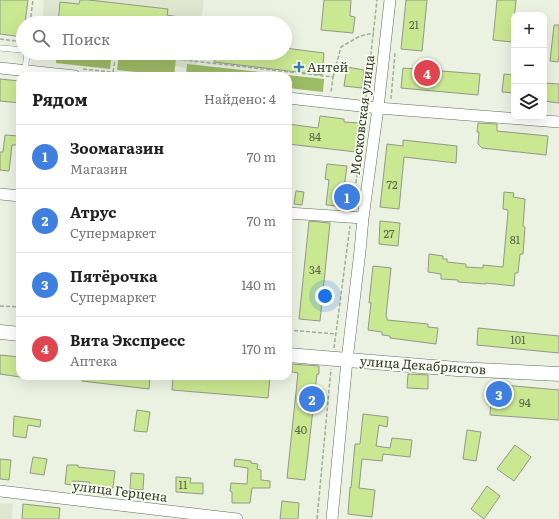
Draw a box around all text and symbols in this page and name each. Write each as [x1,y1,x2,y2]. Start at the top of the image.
map controls [511,12,547,120]
button: + [511,12,547,48]
search box [16,16,292,60]
house number: 21 [409,16,420,32]
icon: search [30,27,52,49]
text: Поиск [62,27,110,50]
button: − [511,48,547,84]
street label: Московская улица [345,54,378,176]
place label: Антей [307,57,349,76]
pin: 4 [414,58,440,88]
marker: Антей [294,62,304,72]
button: layers [511,84,547,120]
text: Рядом [32,86,88,111]
text: Найдено: 4 [204,89,276,108]
house number: 84 [309,128,321,144]
text: Зоомагазин [70,136,164,159]
text: 1 [42,147,48,166]
text: 70 m [247,147,276,166]
text: Магазин [70,159,128,178]
house number: 72 [386,176,398,192]
pin: 1 [334,182,360,212]
text: Атрус [70,200,116,223]
text: 2 [42,211,48,230]
text: 70 m [247,211,276,230]
text: Супермаркет [70,223,156,242]
house number: 27 [383,225,395,241]
house number: 81 [510,231,521,247]
house number: 34 [309,261,321,277]
text: Пятёрочка [70,264,158,287]
text: 3 [41,275,49,294]
text: 140 m [241,275,276,294]
your location [315,286,335,306]
text: Супермаркет [70,287,156,306]
text: Вита Экспресс [70,328,185,351]
house number: 101 [510,331,526,347]
text: 4 [41,339,49,358]
text: 170 m [242,339,276,358]
text: Аптека [70,351,117,370]
street label: улица Декабристов [359,351,487,378]
pin: 3 [486,379,512,409]
pin: 2 [299,384,325,414]
house number: 94 [519,394,531,410]
house number: 40 [295,421,307,437]
street label: улица Герцена [72,475,169,506]
house number: 11 [179,476,188,492]

